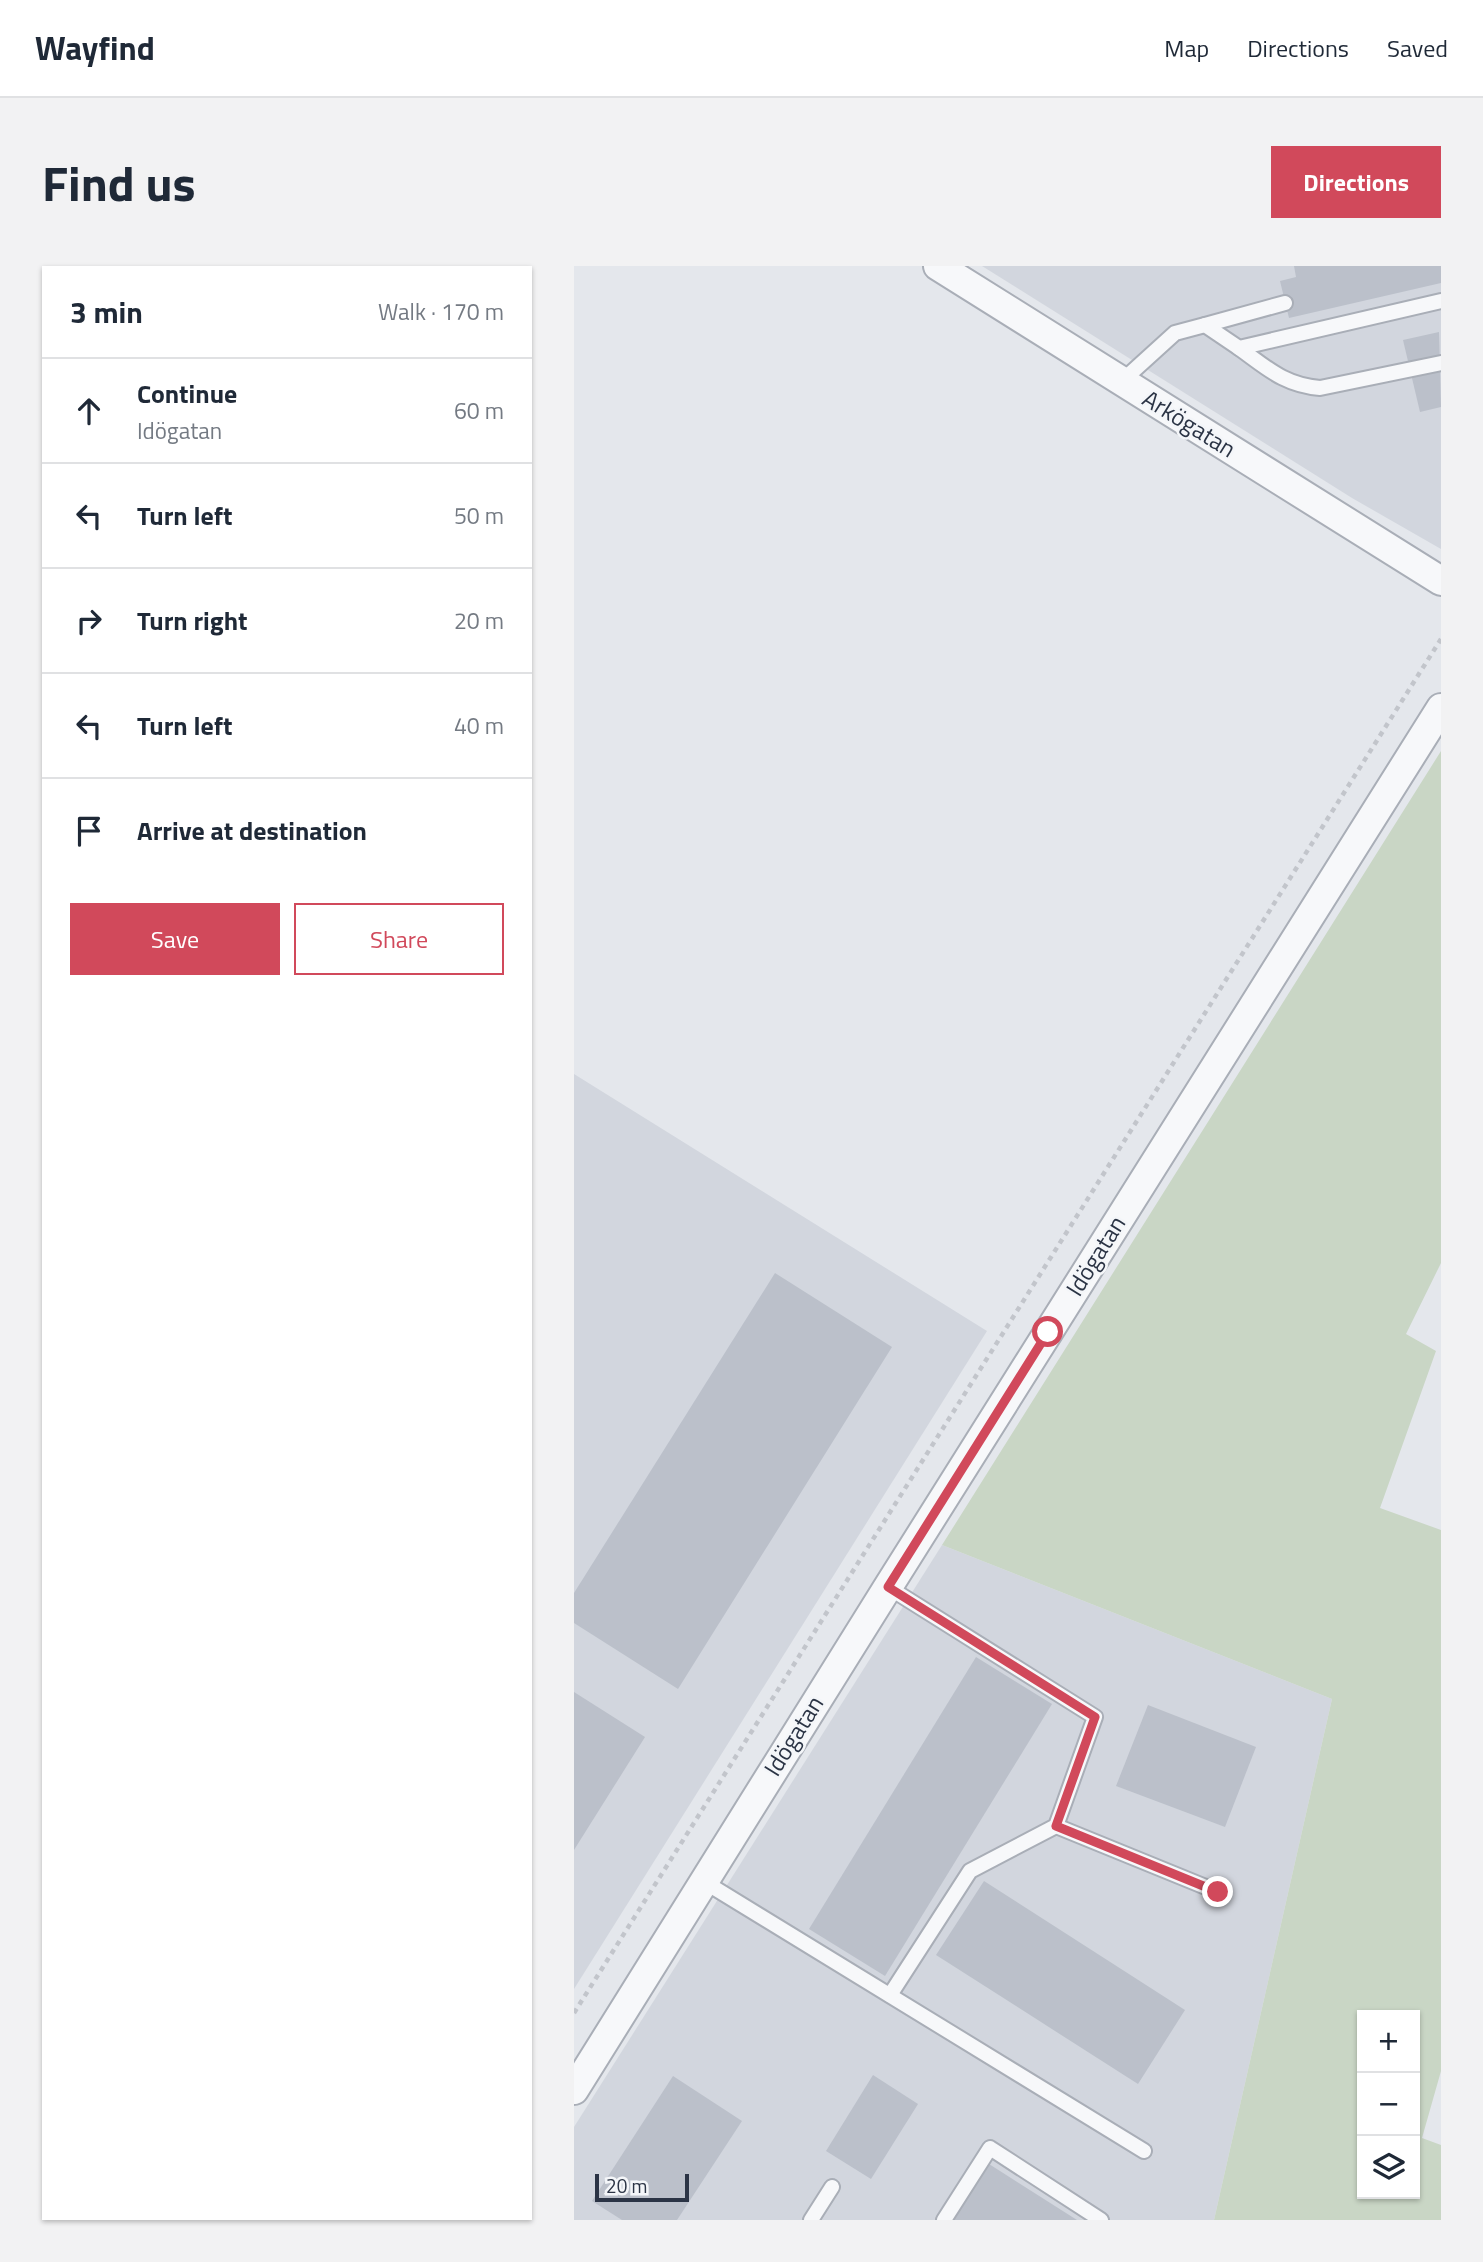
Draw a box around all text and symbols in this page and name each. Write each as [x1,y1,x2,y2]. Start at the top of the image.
text: Wayfind [35,23,155,73]
text: Map [1164,30,1209,66]
text: Directions [1247,30,1349,66]
text: Saved [1387,30,1448,66]
text: Find us [42,145,196,220]
button: Directions [1271,146,1441,218]
text: 3 min [70,289,143,335]
text: Walk · 170 m [378,294,504,329]
text: Continue [137,374,237,413]
street label: Arkögatan [1136,380,1243,466]
icon: ahead [70,392,108,430]
text: 60 m [454,393,504,428]
text: Idögatan [137,413,222,448]
text: Turn left [137,496,232,535]
icon: left [70,497,108,535]
text: 50 m [454,498,504,533]
text: Turn right [137,601,248,640]
icon: right [70,602,108,640]
text: 20 m [454,603,504,638]
text: Turn left [137,706,232,745]
icon: left [70,707,108,745]
text: 40 m [454,708,504,743]
text: Arrive at destination [137,811,367,850]
icon: arrive [70,812,108,850]
button: Save [70,903,280,975]
button: Share [294,903,504,975]
street label: Idögatan [1056,1208,1134,1303]
route start [1032,1316,1063,1347]
street label: Idögatan [754,1688,832,1783]
route end [1202,1876,1233,1907]
map controls [1357,2010,1420,2199]
button: + [1357,2010,1420,2073]
button: − [1357,2073,1420,2136]
button: layers [1357,2136,1420,2199]
scale bar [595,2171,690,2203]
text: 20 m [606,2171,647,2200]

